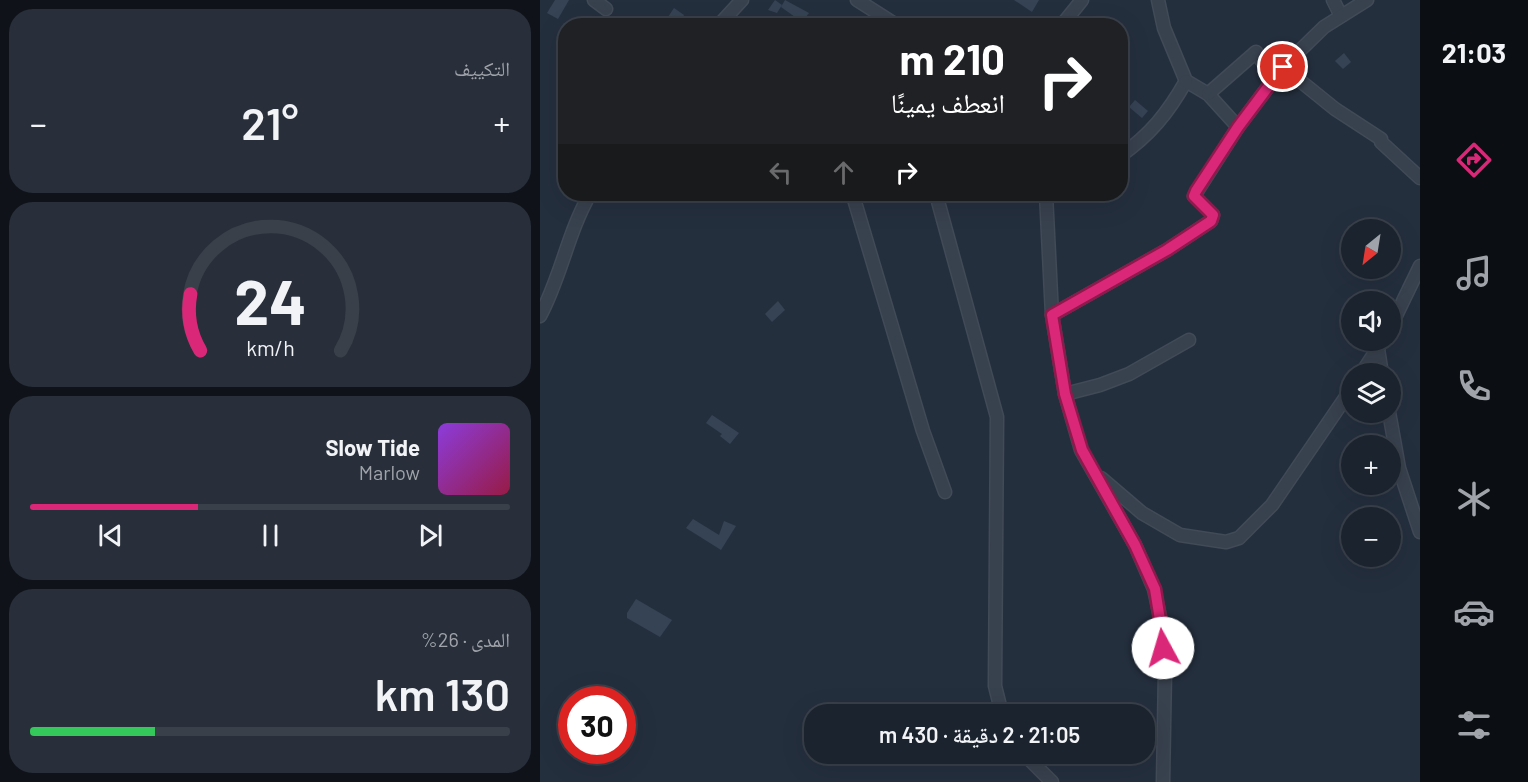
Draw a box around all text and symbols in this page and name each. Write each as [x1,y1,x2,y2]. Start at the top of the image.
text: 210 m [899,33,1005,83]
text: 21:03 [1442,36,1506,68]
pin [1257,41,1308,92]
icon: right [1026,42,1104,120]
icon: arrive [1266,50,1299,83]
text: التكييف [454,56,510,80]
text: انعطف يمينًا [891,86,1005,118]
text: 21° [241,95,299,149]
text: − [30,103,47,143]
text: + [493,103,510,143]
icon: directions [1453,139,1495,181]
icon: left [764,156,797,189]
icon: ahead [827,156,860,189]
icon: right [890,156,923,189]
north arrow [1341,219,1401,279]
map controls [1341,219,1401,567]
icon: music [1453,252,1495,294]
text: 24 [234,264,306,338]
button: sound [1341,291,1401,351]
text: km/h [246,336,294,361]
button: layers [1341,363,1401,423]
icon: phone [1453,365,1495,407]
text: Slow Tide [325,434,420,460]
button: + [1341,435,1401,495]
text: Marlow [359,460,420,484]
icon: climate [1453,478,1495,520]
button: − [1341,507,1401,567]
icon: previous [94,519,127,552]
icon: pause [254,519,287,552]
icon: next [414,519,447,552]
icon: car [1453,591,1495,633]
position arrow [1131,616,1195,680]
text: المدى · 26% [421,627,510,651]
text: 130 km [375,666,510,720]
speed limit sign: 30 [558,686,636,764]
icon: filters [1453,704,1495,746]
text: 21:05 · 2 دقيقة · 430 m [879,721,1080,747]

